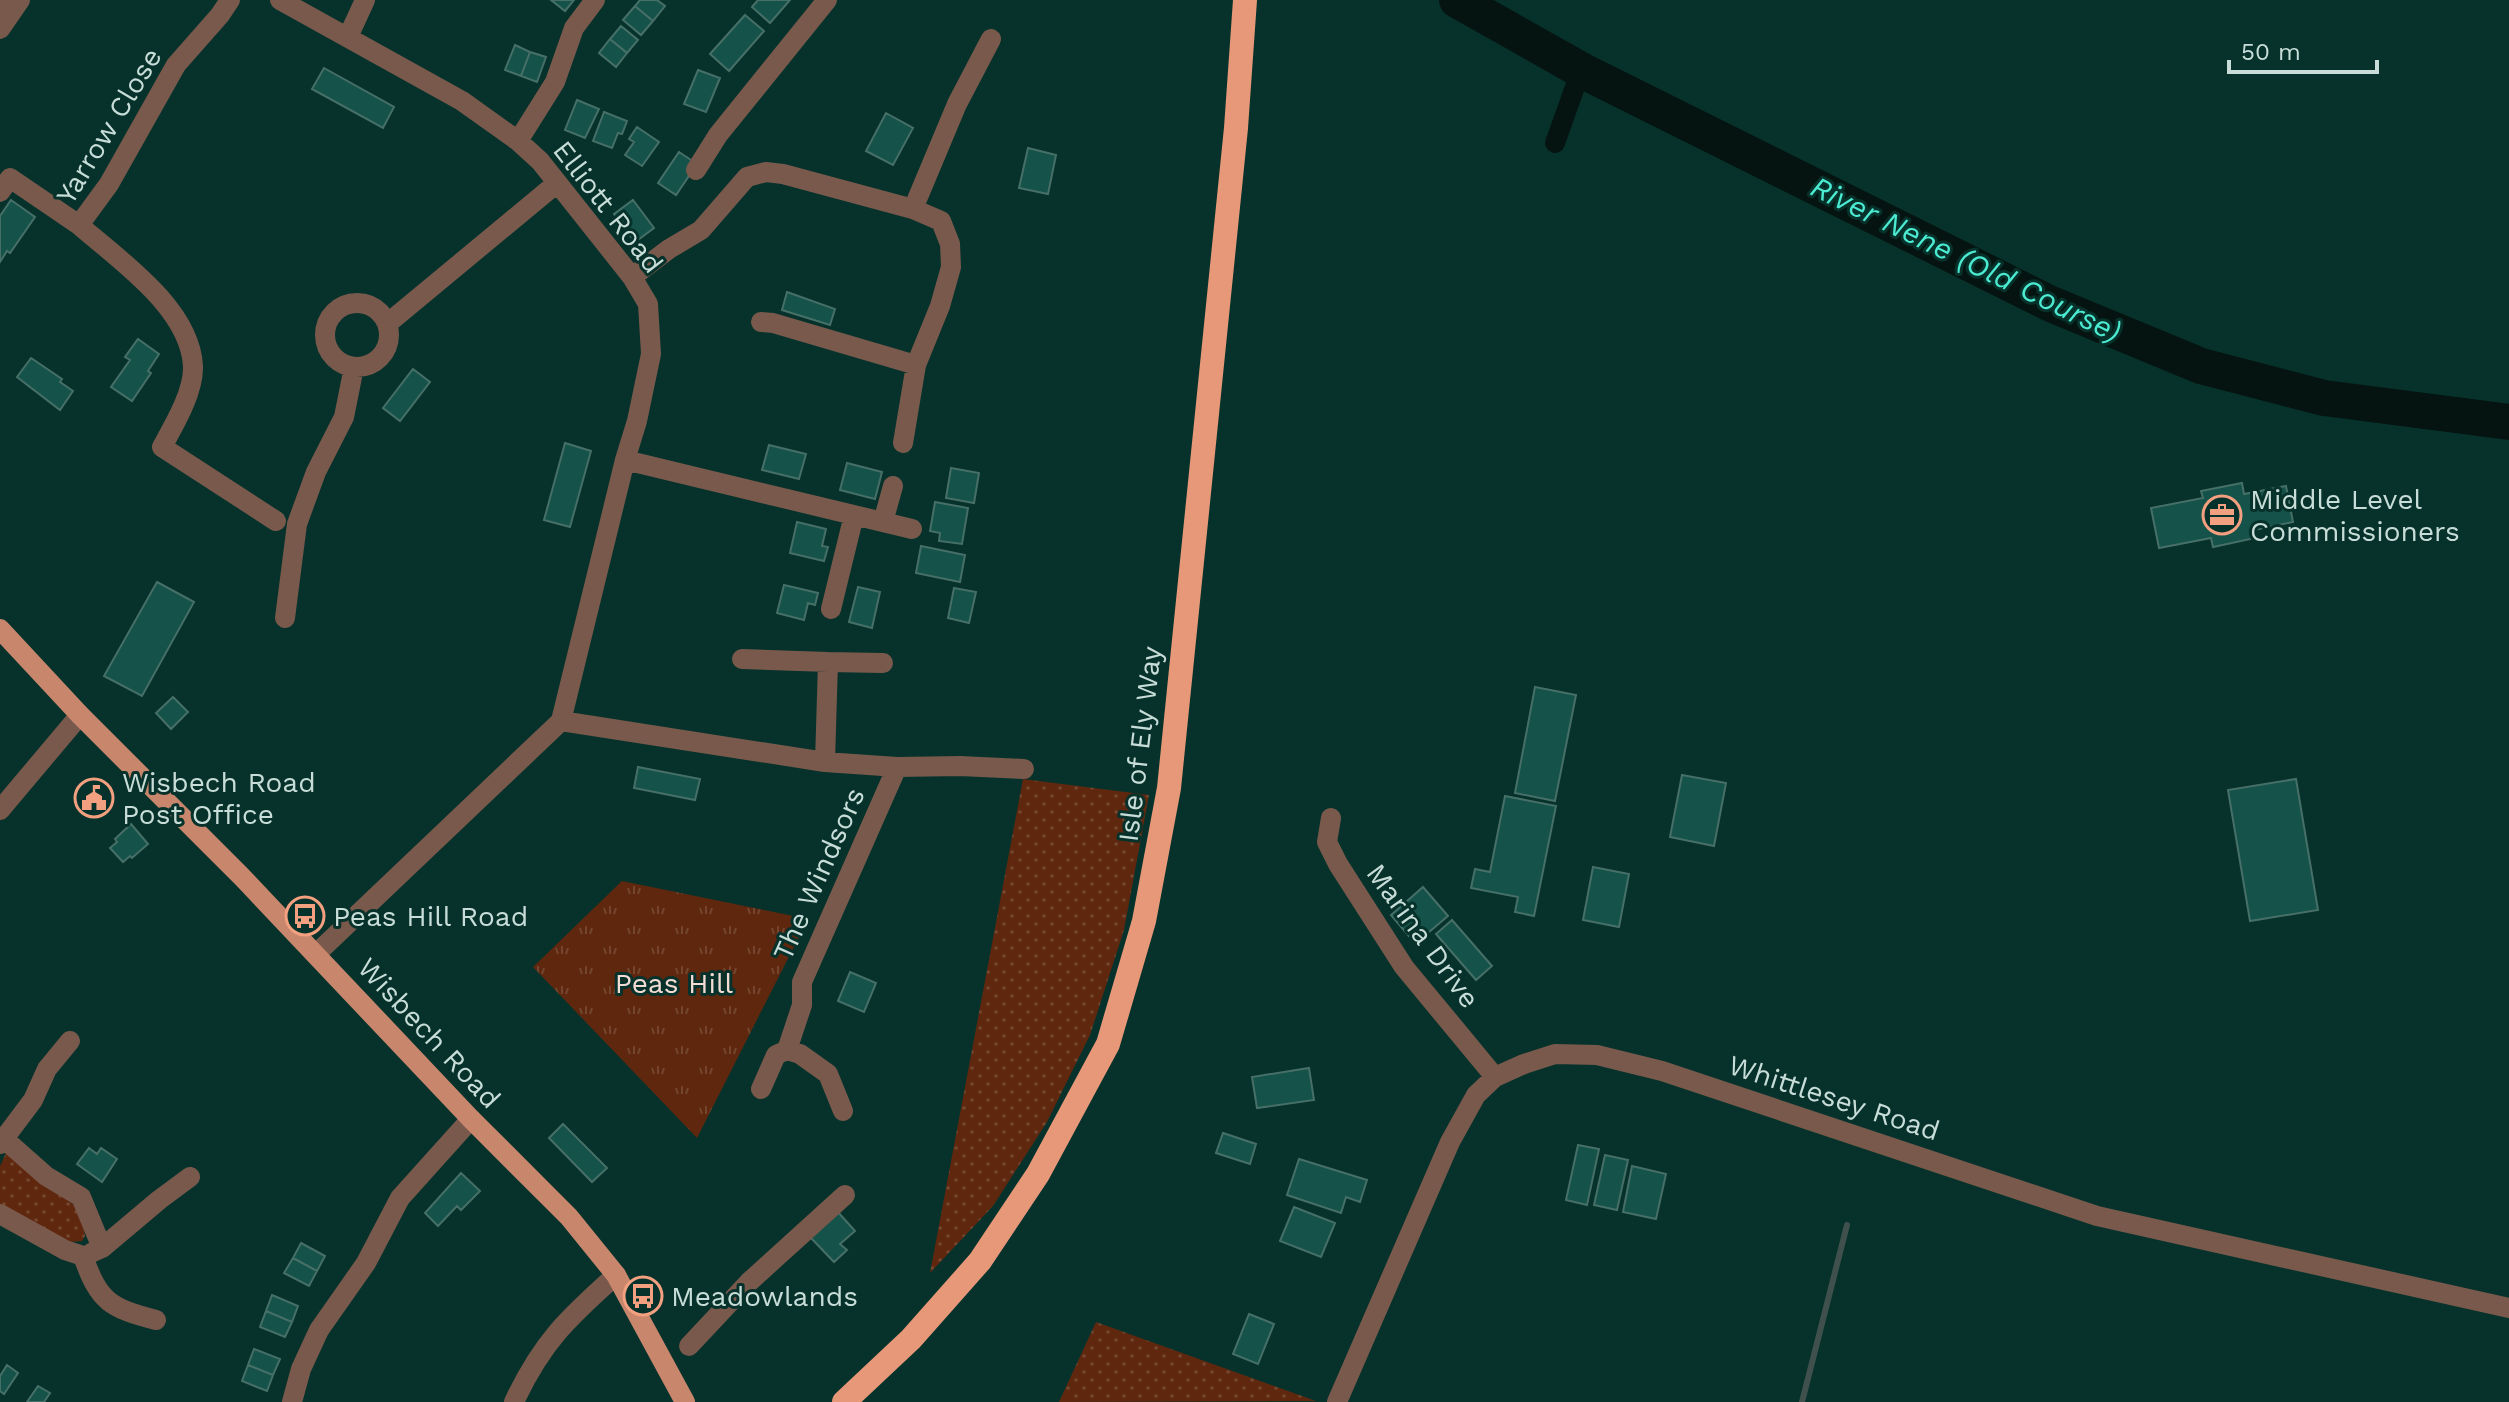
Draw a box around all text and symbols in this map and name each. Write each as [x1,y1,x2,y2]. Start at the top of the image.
scale bar [2229,24,2377,74]
text: 50 m [2241,38,2301,66]
street label: Yarrow Close [50,42,168,210]
street label: Elliott Road [546,134,670,280]
water label: River Nene (Old Course) [1805,169,2127,349]
place label: Middle Level Commissioners [2250,483,2460,548]
office icon: Middle Level Commissioners [2201,494,2243,536]
street label: Isle of Ely Way [1112,644,1168,844]
place label: Wisbech Road Post Office [122,766,316,831]
public building icon: Wisbech Road Post Office [73,777,115,819]
street label: The Windsors [766,783,872,965]
street label: Marina Drive [1360,857,1486,1015]
bus stop icon: Peas Hill Road [284,895,326,937]
place label: Peas Hill Road [333,900,528,933]
street label: Wisbech Road [351,951,507,1115]
park label: Peas Hill [615,967,734,1000]
street label: Whittlesey Road [1724,1048,1944,1148]
bus stop icon: Meadowlands [622,1275,664,1317]
place label: Meadowlands [671,1280,858,1313]

